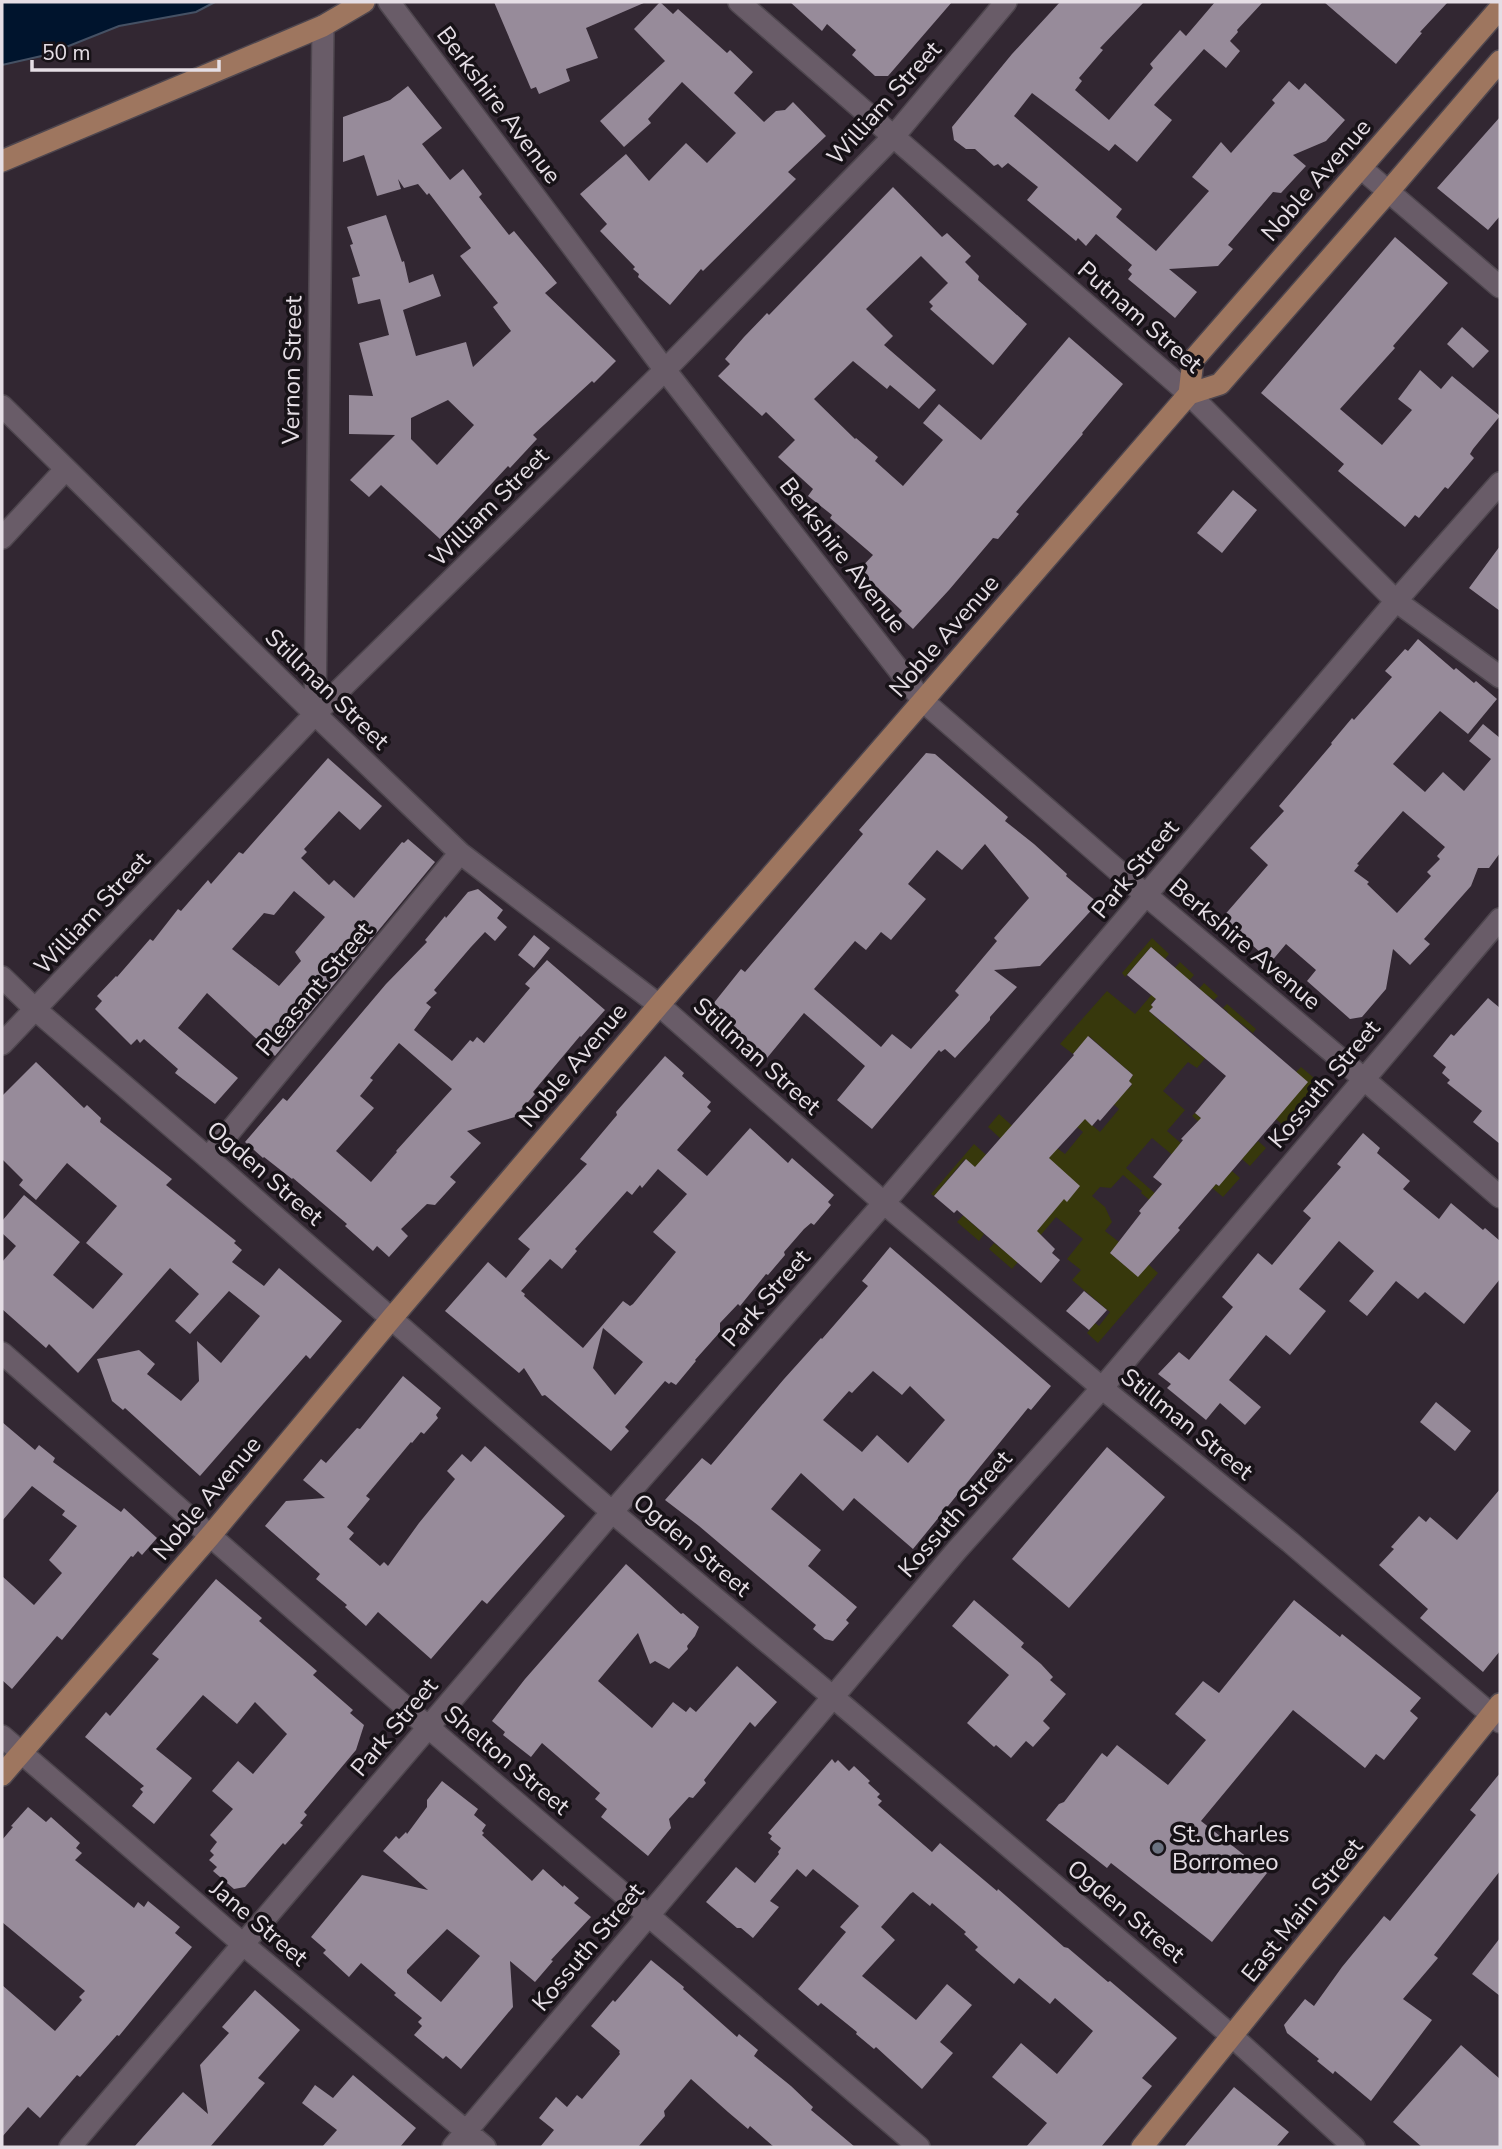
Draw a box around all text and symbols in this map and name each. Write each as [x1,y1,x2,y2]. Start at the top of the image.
street label: Berkshire Avenue [429,20,569,190]
scale bar [32,28,219,72]
street label: William Street [820,34,949,172]
text: 50 m [42,39,91,67]
street label: Noble Avenue [1254,112,1378,248]
street label: Putnam Street [1071,254,1210,380]
street label: Vernon Street [275,295,309,446]
street label: William Street [422,440,556,574]
street label: Berkshire Avenue [772,471,914,639]
street label: Noble Avenue [882,568,1006,704]
street label: Stillman Street [258,621,397,757]
street label: Park Street [1084,812,1186,925]
street label: William Street [27,844,158,981]
street label: Berkshire Avenue [1162,871,1328,1017]
street label: Pleasant Street [249,915,380,1063]
street label: Stillman Street [686,990,828,1122]
street label: Noble Avenue [512,996,634,1134]
street label: Kossuth Street [1261,1013,1388,1155]
street label: Ogden Street [200,1114,330,1233]
street label: Park Street [715,1242,818,1354]
street label: Stillman Street [1114,1361,1260,1488]
street label: Noble Avenue [146,1429,268,1567]
street label: Kossuth Street [891,1443,1019,1584]
street label: Ogden Street [626,1486,758,1604]
street label: Park Street [343,1670,445,1783]
street label: Shelton Street [437,1698,577,1822]
place label: St. Charles Borromeo [1172,1818,1289,1878]
street label: East Main Street [1234,1831,1370,1989]
marker: St. Charles Borromeo [1150,1840,1166,1856]
street label: Ogden Street [1060,1852,1192,1970]
street label: Jane Street [203,1872,315,1974]
street label: Kossuth Street [525,1876,652,2018]

